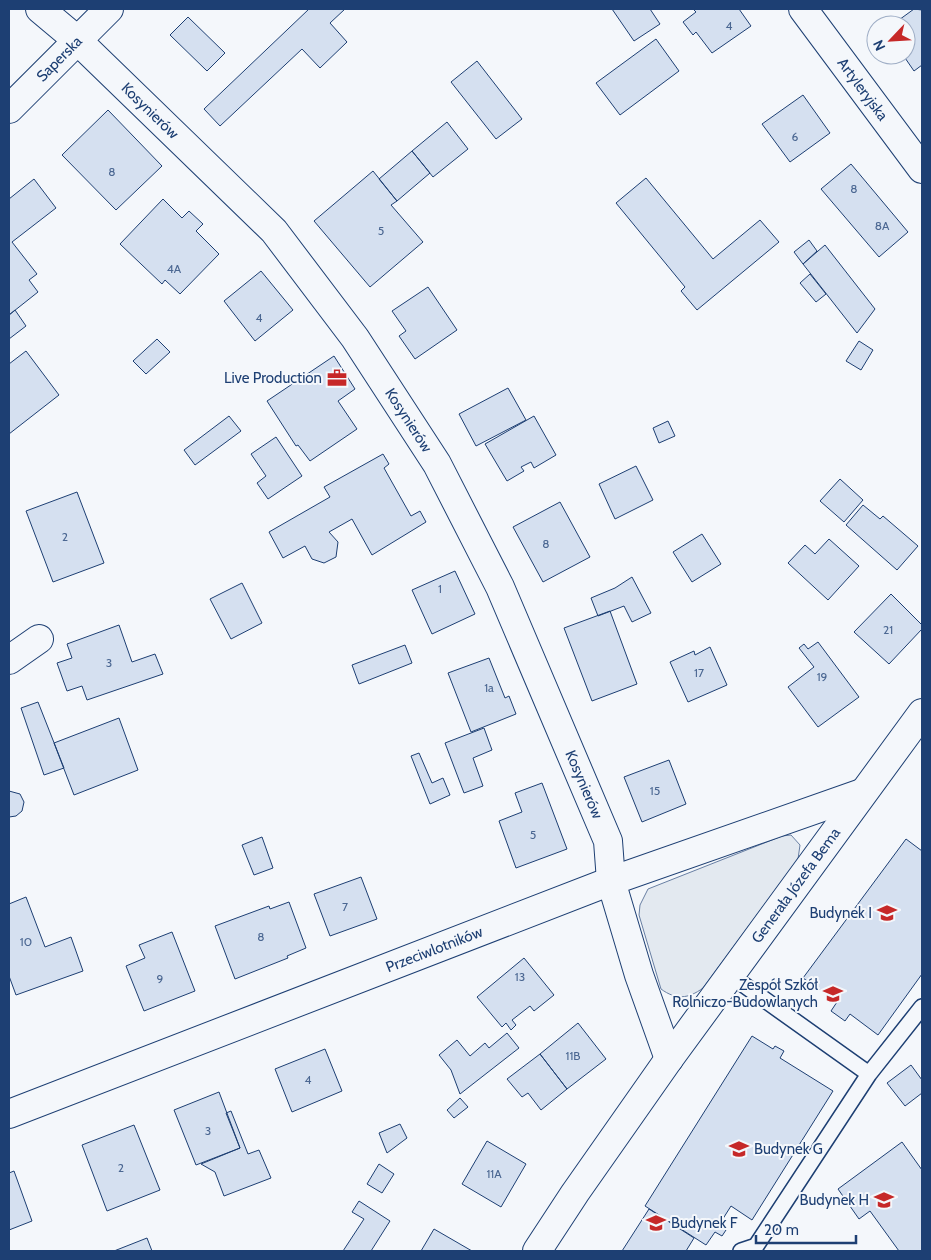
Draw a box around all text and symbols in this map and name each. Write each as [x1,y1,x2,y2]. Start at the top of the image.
north arrow [866,15,916,65]
house number: 4 [726,18,733,33]
street label: Saperska [33,32,86,85]
text: N [869,37,889,54]
street label: Artyleryjska [834,54,892,125]
street label: Kosynierów [118,79,183,143]
house number: 6 [792,129,799,144]
house number: 8 [108,164,116,179]
house number: 8 [850,181,858,196]
house number: 8A [875,218,890,233]
house number: 5 [378,223,384,238]
house number: 4A [167,261,182,276]
house number: 4 [256,310,263,325]
office icon: Live Production [326,367,348,389]
place label: Live Production [224,369,322,387]
street label: Kosynierów [381,385,436,456]
house number: 2 [62,529,68,544]
house number: 8 [542,536,550,551]
house number: 1 [438,581,442,596]
house number: 21 [883,622,893,637]
house number: 3 [106,655,112,670]
house number: 17 [694,665,704,680]
house number: 19 [817,669,828,684]
house number: 1a [484,680,494,695]
street label: Kosynierów [561,747,607,822]
house number: 15 [650,783,660,798]
street label: Generała Józefa Bema [748,824,845,947]
house number: 5 [530,827,536,842]
house number: 7 [342,899,348,914]
school or university icon: Budynek I [876,902,898,924]
place label: Budynek I [809,904,872,922]
street label: Przeciwlotników [383,922,485,976]
house number: 8 [257,929,265,944]
house number: 10 [20,934,32,949]
house number: 13 [515,969,525,984]
house number: 9 [157,971,164,986]
place label: Zespół Szkół Rolniczo-Budowlanych [672,976,818,1011]
school or university icon: Zespół Szkół Rolniczo-Budowlanych [822,983,844,1005]
house number: 11B [566,1048,581,1063]
house number: 4 [305,1072,312,1087]
house number: 3 [205,1123,211,1138]
school or university icon: Budynek G [728,1138,750,1160]
place label: Budynek G [754,1140,823,1158]
house number: 2 [118,1160,124,1175]
house number: 11A [486,1166,502,1181]
school or university icon: Budynek H [873,1189,895,1211]
place label: Budynek H [800,1191,869,1209]
school or university icon: Budynek F [645,1212,667,1234]
scale bar [756,1212,856,1244]
place label: Budynek F [671,1214,738,1232]
text: 20 m [764,1221,799,1239]

